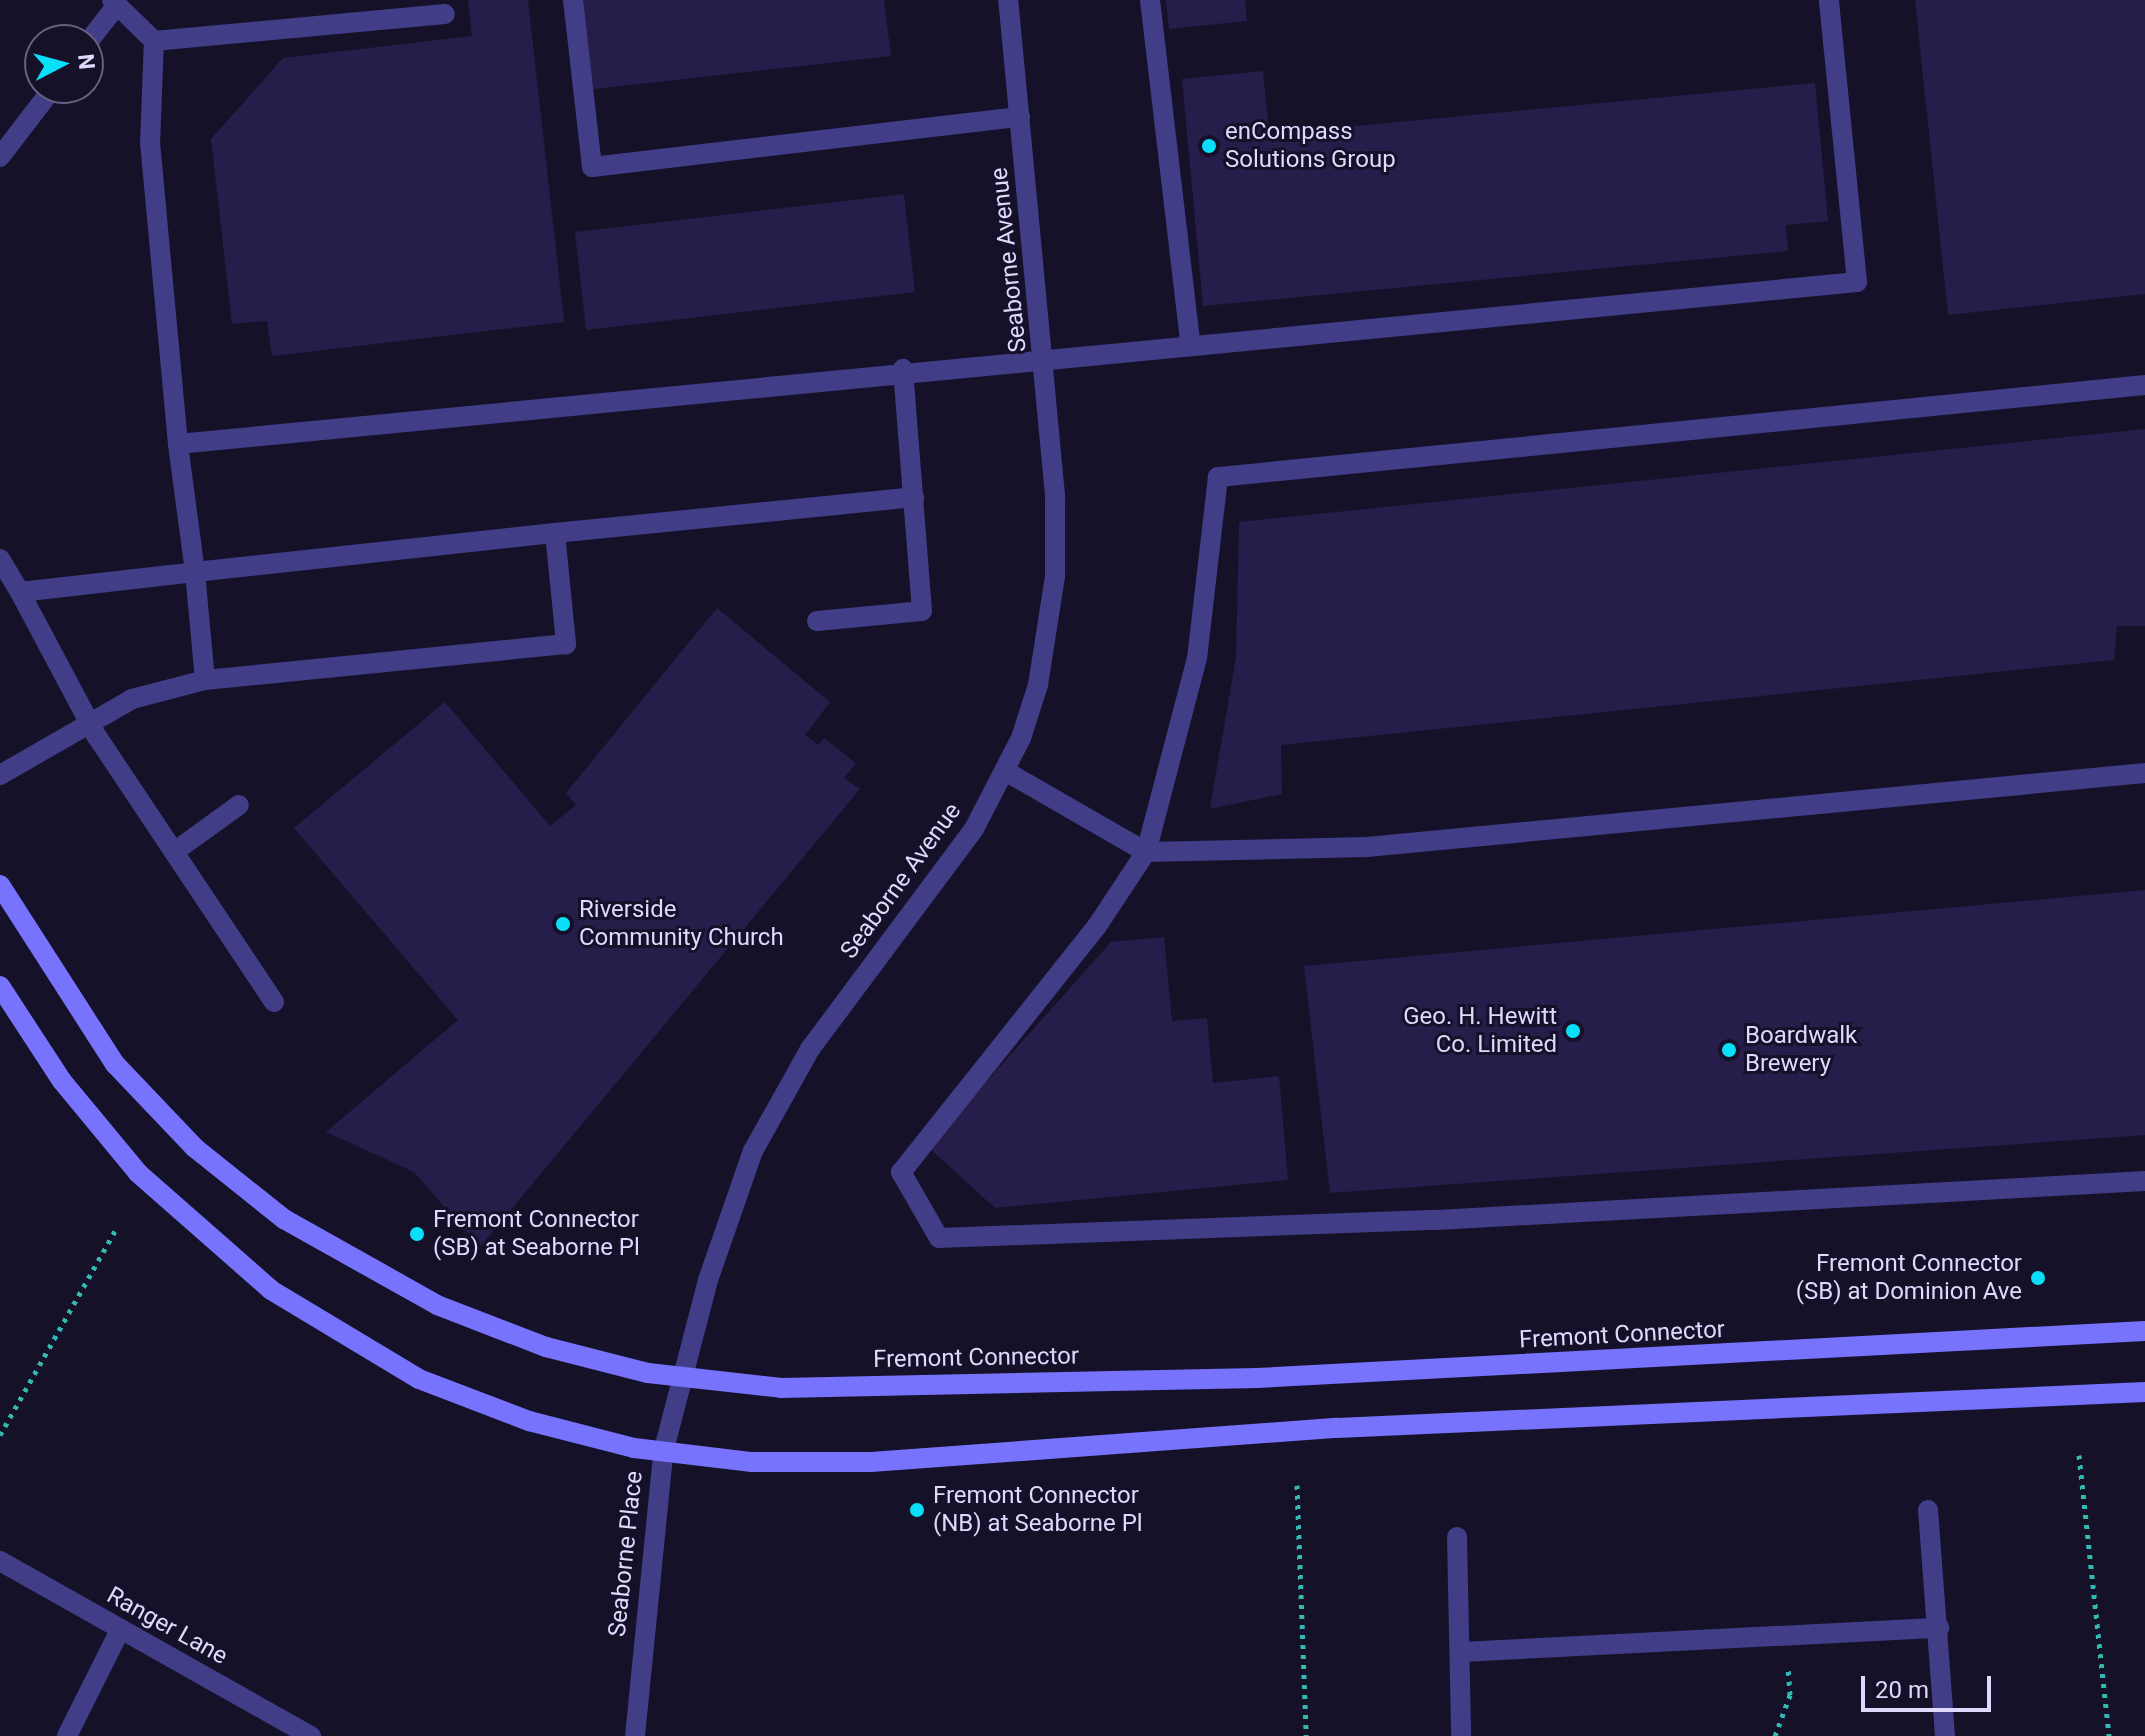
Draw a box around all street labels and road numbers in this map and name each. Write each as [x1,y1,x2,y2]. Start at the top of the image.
street label: Seaborne Avenue [985,166,1033,354]
street label: Seaborne Avenue [835,797,967,965]
street label: Fremont Connector [1518,1315,1726,1355]
street label: Fremont Connector [873,1342,1079,1374]
street label: Seaborne Place [603,1470,649,1638]
street label: Ranger Lane [102,1581,232,1671]

